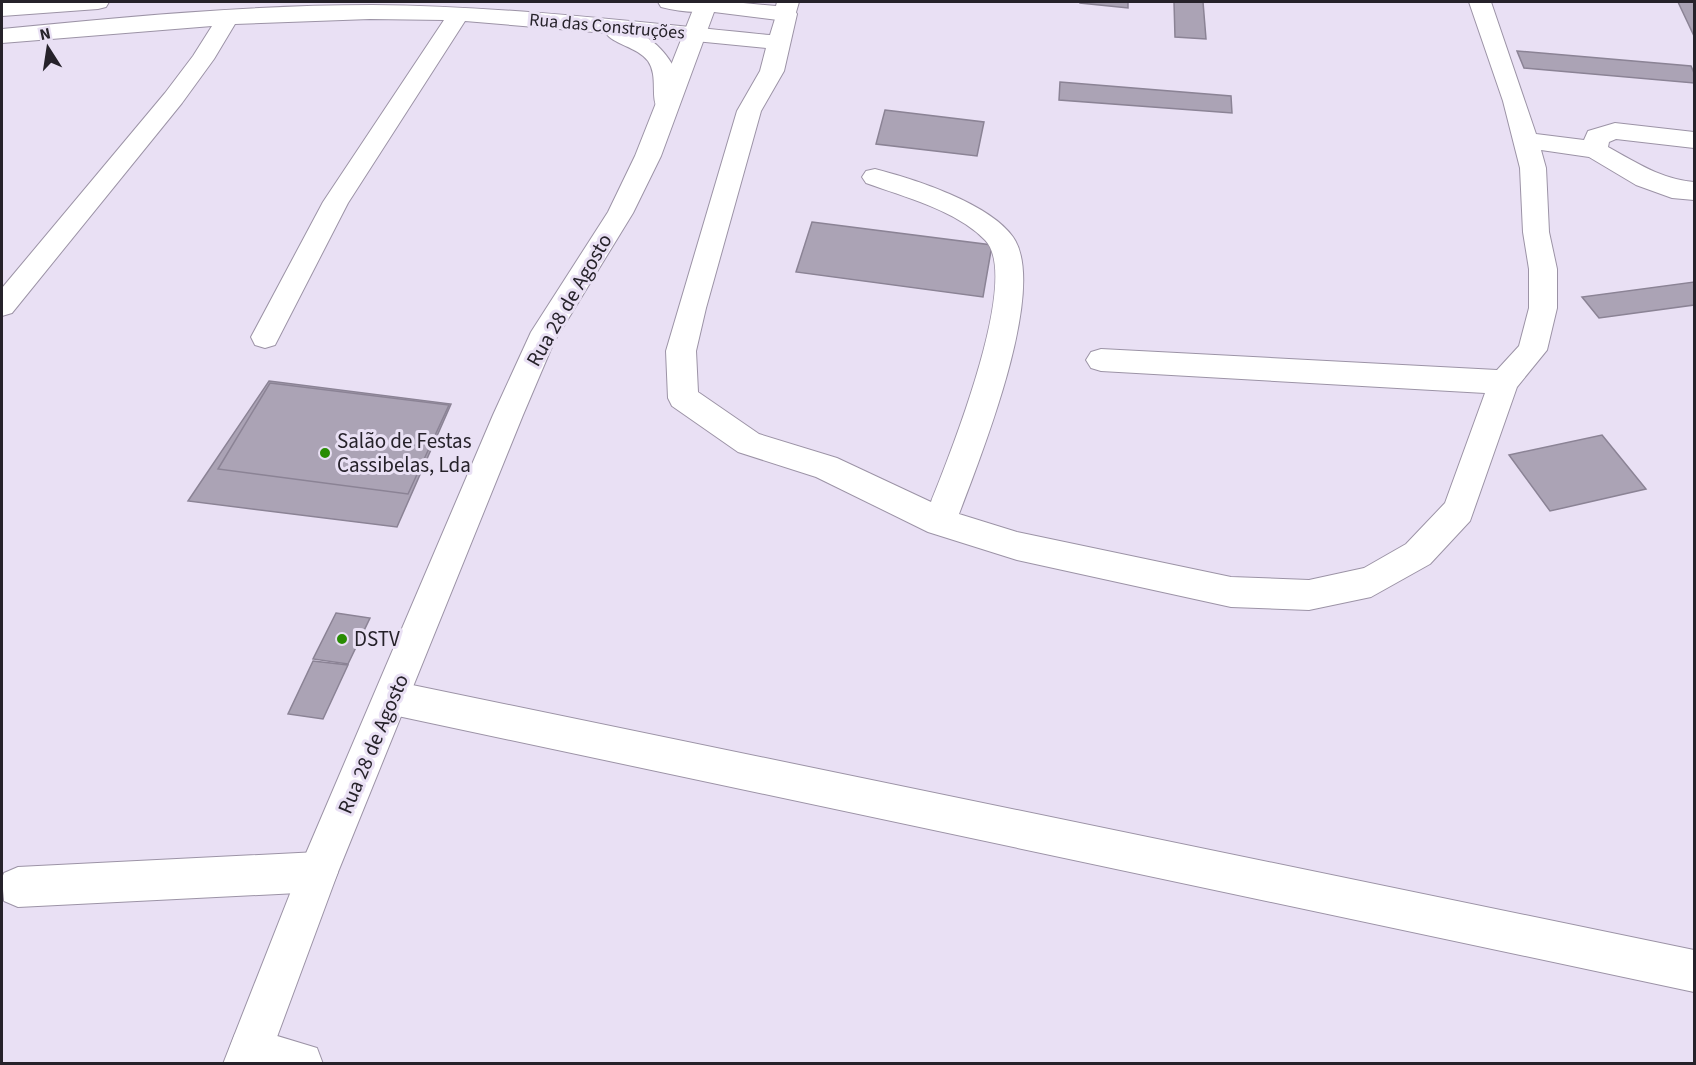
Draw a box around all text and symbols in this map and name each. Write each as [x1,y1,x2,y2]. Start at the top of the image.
street label: Rua das Construções [528,7,686,46]
north arrow [18,18,78,78]
text: N [38,22,53,46]
street label: Rua 28 de Agosto [519,228,619,372]
place label: Salão de Festas Cassibelas, Lda [337,426,472,480]
marker: Salão de Festas Cassibelas, Lda [318,446,332,460]
place label: DSTV [354,624,400,654]
marker: DSTV [335,632,349,646]
street label: Rua 28 de Agosto [330,670,416,818]

